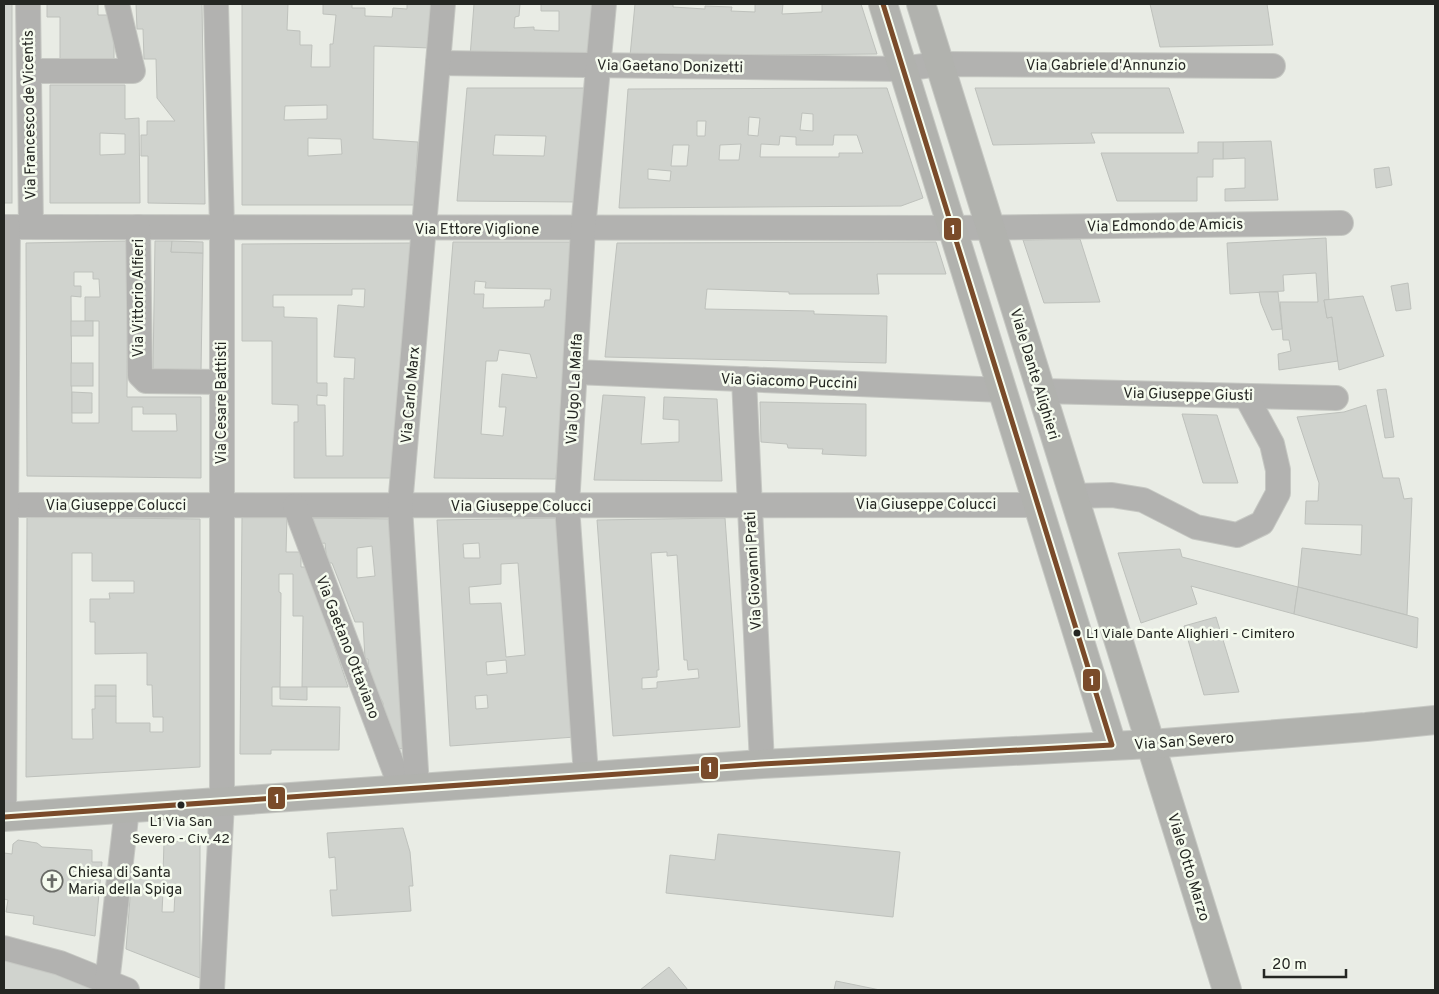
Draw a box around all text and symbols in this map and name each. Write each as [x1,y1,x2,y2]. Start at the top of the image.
street label: Via Francesco de Vicentis [20,30,41,200]
street label: Via Gaetano Donizetti [597,57,743,78]
street label: Via Gabriele d'Annunzio [1026,57,1186,76]
street label: Via Edmondo de Amicis [1087,216,1243,237]
line badge: 1 [943,217,962,241]
street label: Via Ettore Viglione [415,221,539,240]
text: 1 [950,222,956,239]
street label: Via Vittorio Alfieri [130,239,149,357]
street label: Viale Dante Alighieri [1005,307,1063,442]
street label: Via Ugo La Malfa [563,333,588,445]
street label: Via Cesare Battisti [213,341,232,465]
street label: Via Carlo Marx [398,345,425,445]
street label: Via Giacomo Puccini [720,371,858,394]
street label: Via Giuseppe Giusti [1123,385,1253,406]
street label: Via Giuseppe Colucci [856,496,996,515]
street label: Via Giuseppe Colucci [46,497,186,516]
street label: Via Giuseppe Colucci [451,498,591,517]
street label: Via Giovanni Prati [742,511,767,631]
street label: Via Gaetano Ottaviano [311,573,383,722]
place label: L1 Viale Dante Alighieri - Cimitero [1086,626,1295,643]
marker: L1 Viale Dante Alighieri - Cimitero [1072,628,1082,638]
line badge: 1 [1082,668,1101,692]
text: 1 [1089,673,1095,690]
street label: Via San Severo [1133,730,1235,755]
line badge: 1 [700,756,719,780]
text: 1 [707,760,713,777]
line badge: 1 [267,786,286,810]
text: 1 [274,791,280,808]
marker: L1 Via San Severo - Civ. 42 [176,800,186,810]
street label: Viale Otto Marzo [1162,811,1213,924]
place label: L1 Via San Severo - Civ. 42 [132,814,230,848]
place label: Chiesa di Santa Maria della Spiga [68,864,182,900]
church icon: Chiesa di Santa Maria della Spiga [40,869,64,893]
scale bar [1264,946,1346,978]
text: 20 m [1272,956,1307,975]

